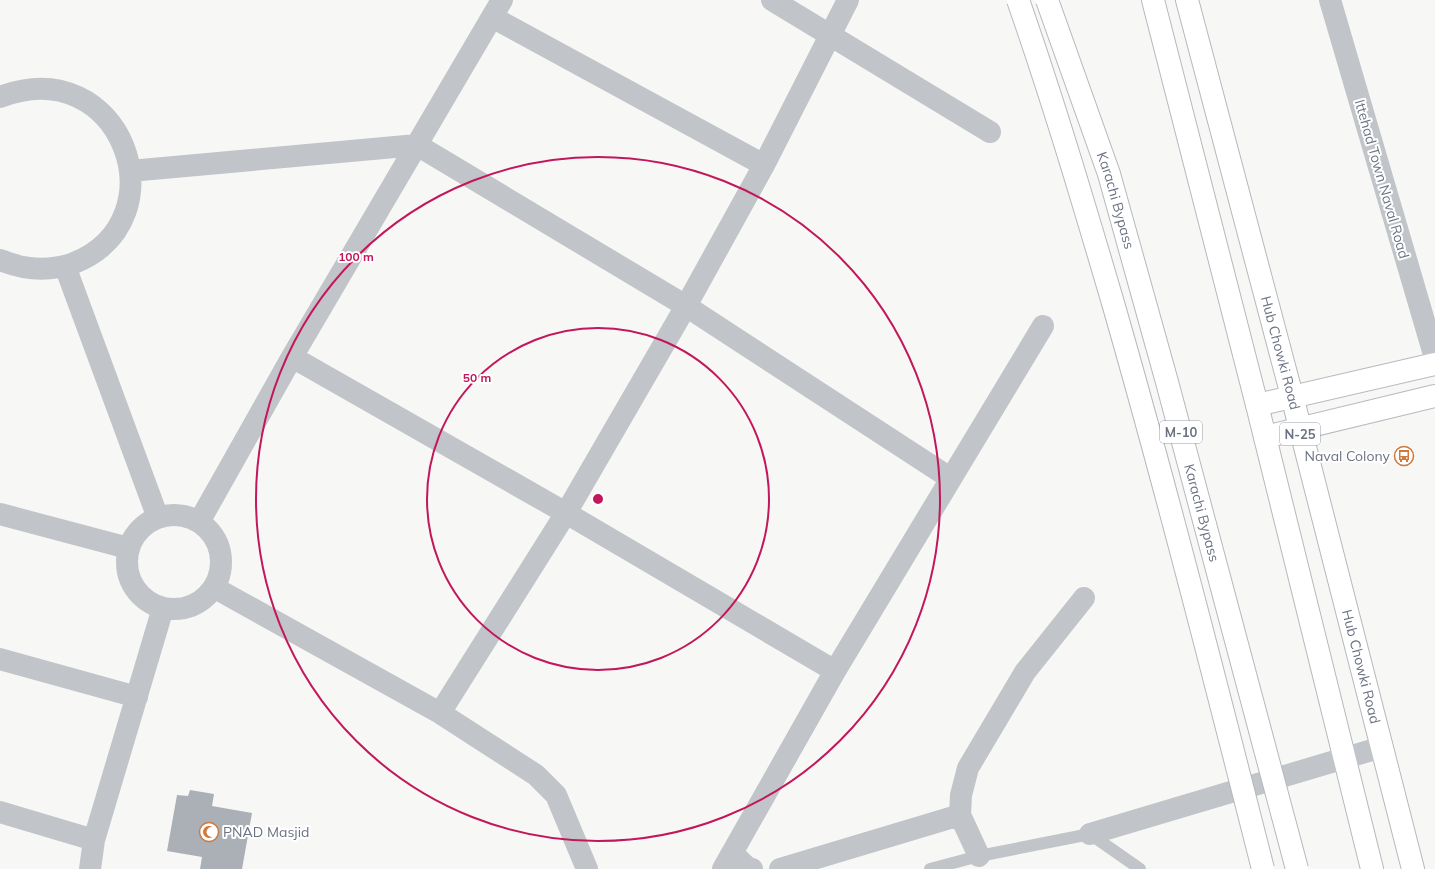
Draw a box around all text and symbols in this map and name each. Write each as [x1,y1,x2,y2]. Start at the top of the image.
street label: Ittehad Town Naval Road [1351,97,1413,261]
street label: Karachi Bypass [1093,149,1139,251]
text: 100 m [338,249,374,264]
street label: Hub Chowki Road [1257,294,1304,412]
text: 50 m [463,370,491,385]
road number: M-10 [1160,421,1202,443]
road number: N-25 [1280,423,1320,445]
bus stop icon: Naval Colony [1393,445,1415,467]
place label: Naval Colony [1305,447,1391,465]
street label: Karachi Bypass [1180,462,1224,564]
centre of rings [591,492,605,506]
street label: Hub Chowki Road [1338,608,1384,726]
mosque icon: PNAD Masjid [198,821,220,843]
place label: PNAD Masjid [223,823,309,841]

